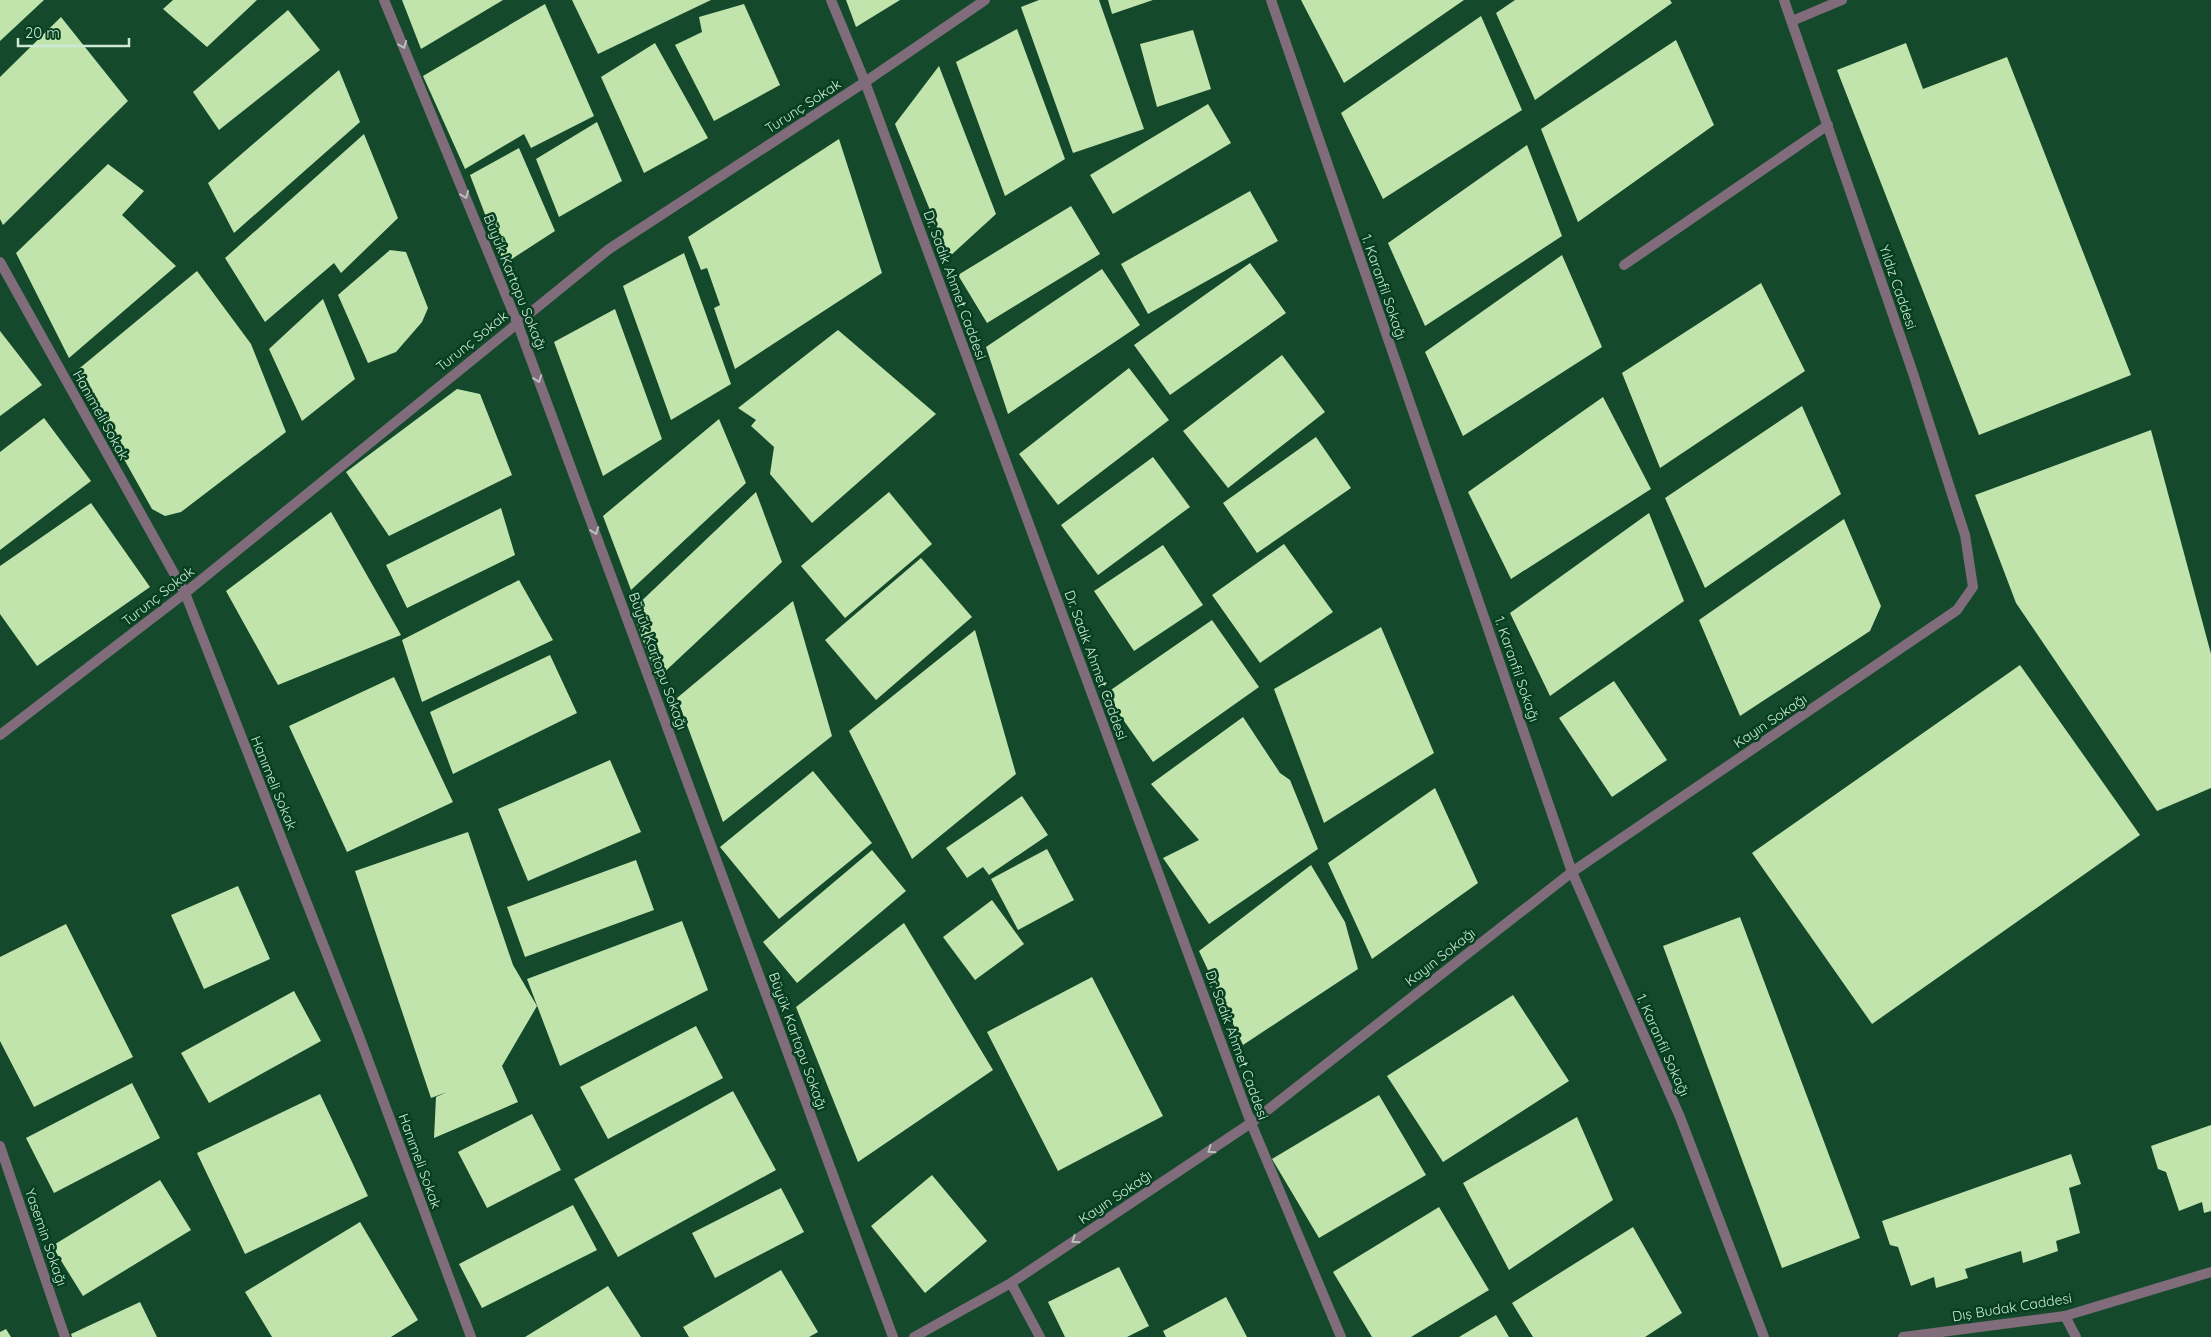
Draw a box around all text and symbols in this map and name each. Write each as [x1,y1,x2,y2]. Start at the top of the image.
scale bar [18,15,129,47]
text: 20 m [25,23,60,42]
one-way arrow [397,40,407,49]
street label: Turunç Sokak [762,75,844,137]
one-way arrow [459,190,469,199]
street label: Dr. Sadık Ahmet Caddesi [920,208,990,362]
street label: Büyük Kartopu Sokağı [479,211,551,353]
street label: 1. Karanfil Sokağı [1358,232,1410,342]
street label: Yıldız Caddesi [1875,242,1921,332]
street label: Turunç Sokak [433,307,511,375]
street label: Hanımeli Sokak [69,367,133,463]
one-way arrow [532,374,542,383]
one-way arrow [588,526,599,535]
street label: Turunç Sokak [118,562,198,630]
street label: Dr. Sadık Ahmet Caddesi [1061,588,1131,742]
street label: Büyük Kartopu Sokağı [625,590,691,732]
street label: 1. Karanfil Sokağı [1491,614,1543,724]
street label: Kayın Sokağı [1730,690,1810,752]
street label: Hanımeli Sokak [247,733,301,833]
street label: Kayın Sokağı [1401,924,1479,990]
street label: Dr. Sadık Ahmet Caddesi [1202,968,1272,1122]
street label: Büyük Kartopu Sokağı [765,970,831,1112]
street label: 1. Karanfil Sokağı [1632,991,1694,1099]
street label: Hanımeli Sokak [394,1111,446,1211]
one-way arrow [1207,1144,1216,1153]
street label: Kayın Sokağı [1075,1166,1155,1228]
street label: Yasemin Sokağı [21,1186,71,1288]
one-way arrow [1072,1234,1081,1243]
street label: Dış Budak Caddesi [1951,1289,2073,1325]

